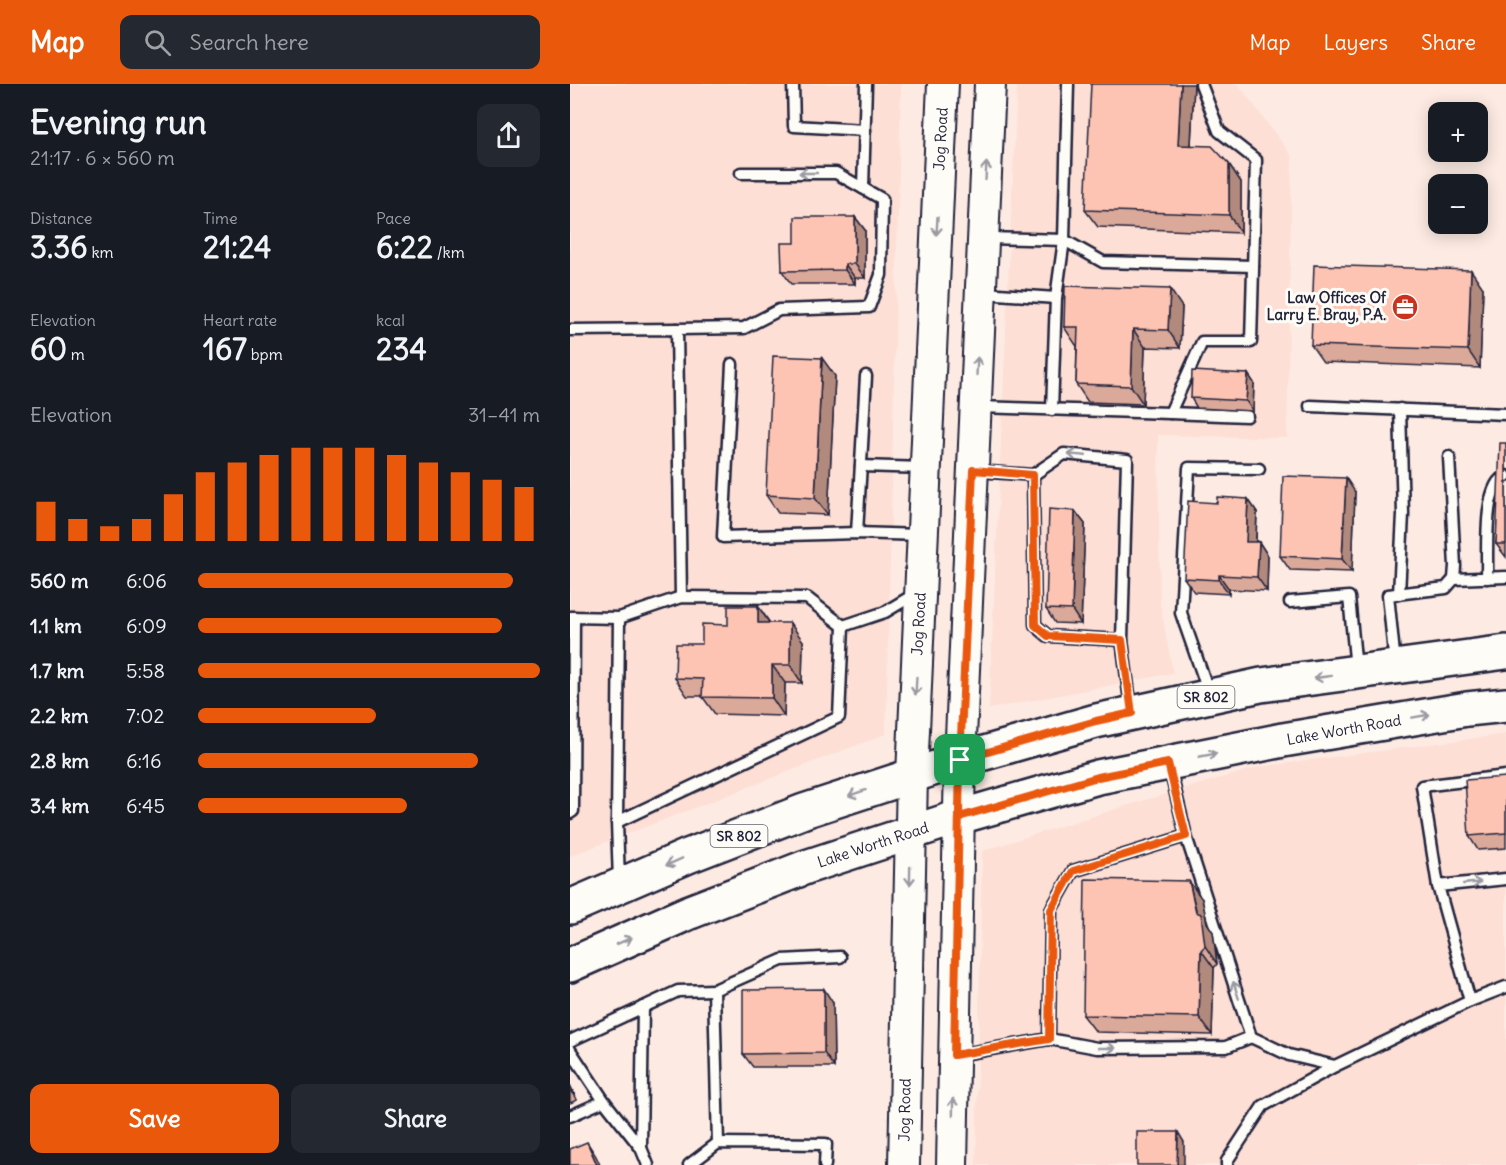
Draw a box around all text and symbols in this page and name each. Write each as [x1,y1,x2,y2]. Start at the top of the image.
search box [120,15,540,69]
text: Map [30,24,84,60]
icon: search [141,26,174,59]
text: Search here [189,28,309,56]
text: Map [1250,29,1290,56]
text: Layers [1323,29,1388,56]
text: Share [1421,29,1476,56]
text: Evening run [30,101,206,143]
map controls [1428,102,1488,234]
button: + [1428,102,1488,162]
button: share [477,104,540,167]
street label: Jog Road [929,107,952,171]
text: 21:17 · 6 × 560 m [30,145,175,170]
one-way arrow [980,162,991,182]
one-way arrow [798,167,818,179]
button: − [1428,174,1488,234]
text: Distance [30,208,92,228]
text: Time [203,208,238,228]
text: Pace [376,208,411,228]
one-way arrow [931,216,942,236]
text: 3.36 [30,228,88,266]
text: 21:24 [203,228,271,266]
text: 6:22 [376,228,433,266]
text: km [88,242,114,262]
text: /km [433,242,465,262]
place label: Law Offices Of Larry E. Bray, P.A. [1267,288,1387,325]
office icon: Law Offices Of Larry E. Bray, P.A. [1390,292,1420,322]
text: Elevation [30,310,96,330]
text: Heart rate [203,310,277,330]
text: kcal [376,310,405,330]
text: 60 [30,330,67,368]
text: 167 [203,330,247,368]
text: 234 [376,330,427,368]
text: m [67,344,85,364]
text: bpm [247,344,283,364]
one-way arrow [972,356,983,376]
text: Elevation [30,402,112,427]
text: 31–41 m [468,402,540,427]
one-way arrow [1067,450,1087,461]
text: 560 m [30,568,89,593]
text: 6:06 [126,568,167,593]
street label: Jog Road [907,592,930,656]
text: 1.1 km [30,613,82,638]
text: 6:09 [126,613,167,638]
text: 1.7 km [30,658,84,683]
text: 5:58 [126,658,165,683]
one-way arrow [1314,672,1334,683]
one-way arrow [911,676,922,696]
road number: SR 802 [1178,686,1234,708]
text: 2.2 km [30,703,89,728]
text: 7:02 [126,703,164,728]
street label: Lake Worth Road [1285,710,1403,749]
one-way arrow [1410,711,1430,722]
pin [934,734,985,785]
icon: arrive [943,743,976,776]
text: 2.8 km [30,748,89,773]
text: 6:16 [126,748,162,773]
one-way arrow [1198,749,1217,760]
one-way arrow [848,788,867,799]
text: 3.4 km [30,793,89,818]
text: 6:45 [126,793,165,818]
street label: Lake Worth Road [815,818,931,871]
road number: SR 802 [710,825,768,847]
one-way arrow [665,857,683,868]
one-way arrow [904,865,916,885]
one-way arrow [1462,877,1481,888]
one-way arrow [614,935,632,947]
one-way arrow [1230,981,1241,1000]
one-way arrow [1096,1042,1116,1054]
street label: Jog Road [894,1078,915,1142]
button: Save [30,1084,279,1153]
button: Share [291,1084,540,1153]
one-way arrow [947,1097,959,1117]

